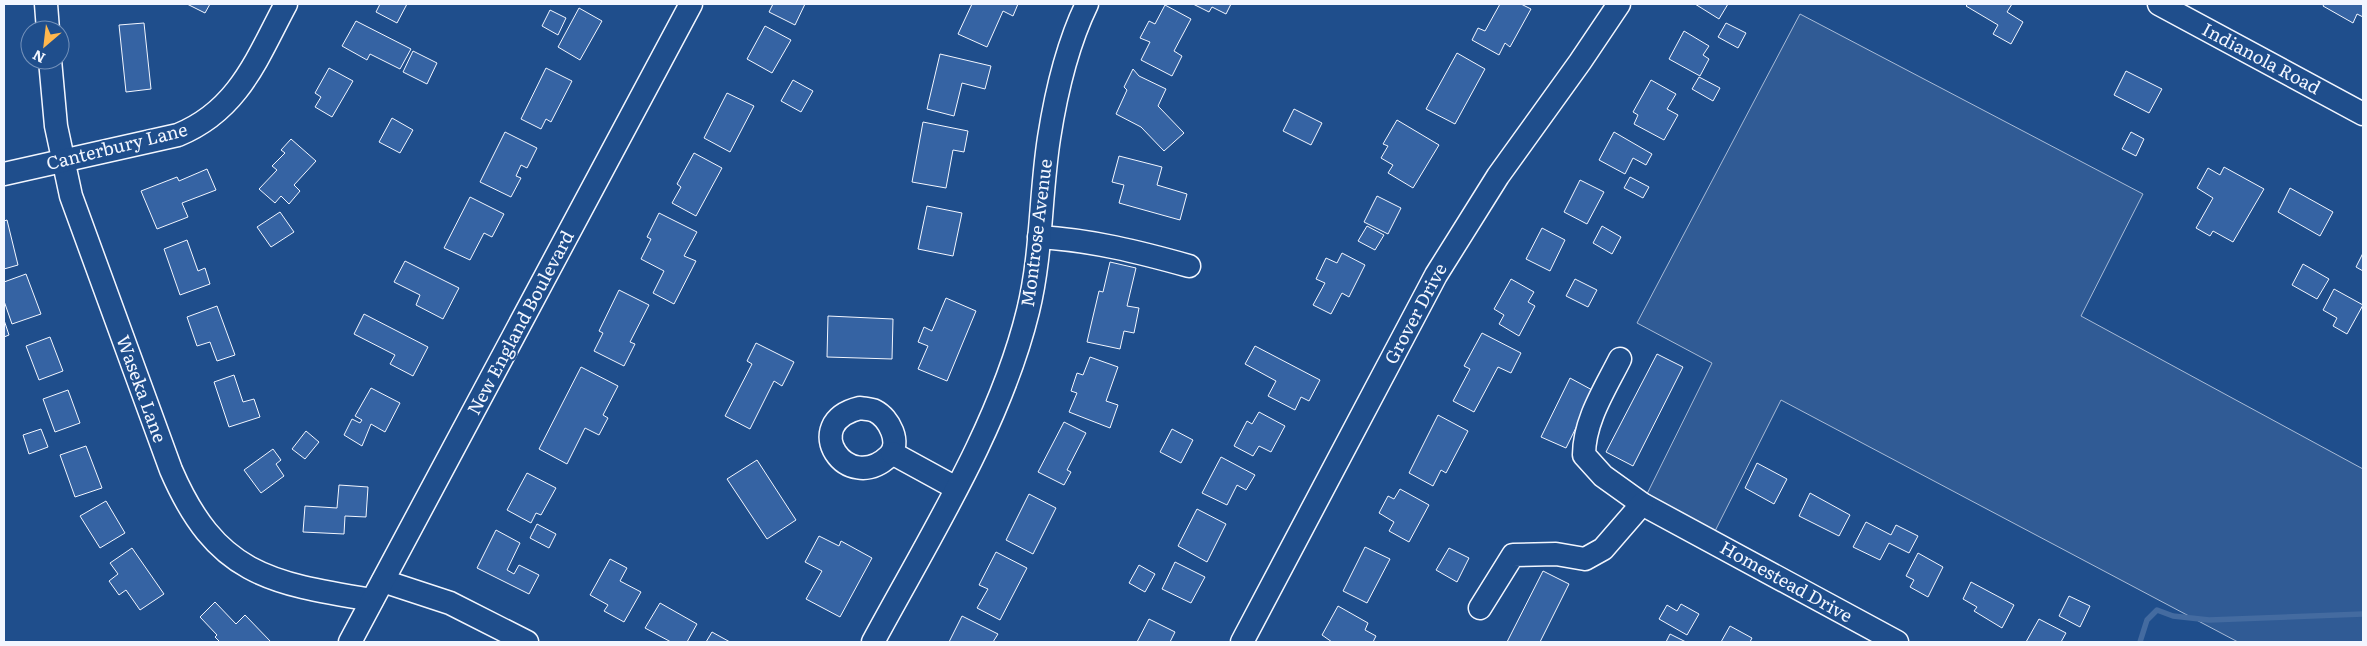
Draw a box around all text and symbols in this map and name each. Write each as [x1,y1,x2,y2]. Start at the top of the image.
street label: Indianola Road [2198,15,2326,100]
north arrow [20,20,70,70]
text: N [28,46,48,69]
street label: Canterbury Lane [43,115,190,176]
street label: Montrose Avenue [1013,157,1058,309]
street label: New England Boulevard [460,225,580,419]
street label: Grover Drive [1377,258,1453,369]
street label: Waseka Lane [110,331,174,446]
street label: Homestead Drive [1716,533,1858,628]

